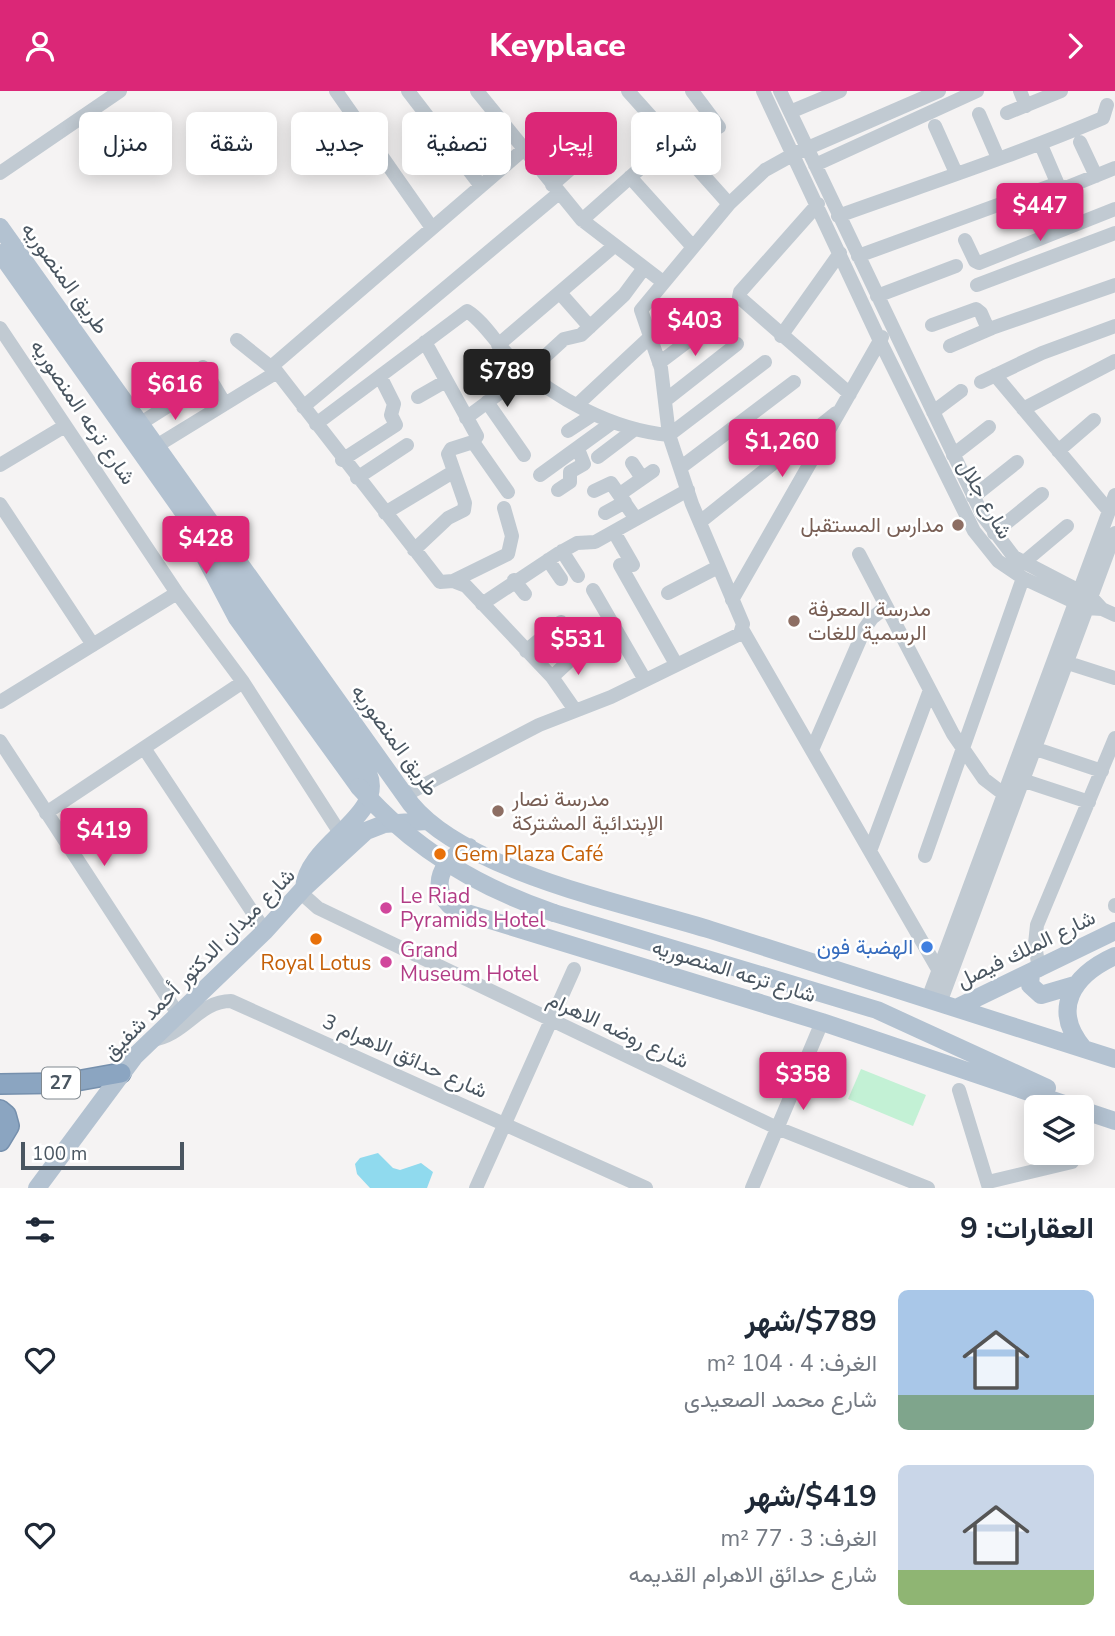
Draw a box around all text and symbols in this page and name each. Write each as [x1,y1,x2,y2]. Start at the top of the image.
text: Keyplace [489,24,626,67]
icon: person [21,27,59,65]
icon: forward [1056,27,1094,65]
chip: منزل [79,112,172,175]
chip: شقة [186,112,277,175]
chip: جديد [291,112,388,175]
chip: تصفية [402,112,511,175]
chip: إيجار [525,112,617,175]
chip: شراء [631,112,721,175]
pin: $447 [999,183,1081,243]
text: $447 [1012,190,1068,221]
street label: طريق المنصوريه [15,216,115,340]
pin: $403 [654,299,736,358]
text: $403 [667,305,723,336]
street label: شارع ترعه المنصوريه [24,334,142,490]
pin: $789 [466,349,548,409]
text: $789 [479,356,535,387]
pin: $616 [134,363,216,422]
text: $616 [147,369,203,400]
pin: $1,260 [725,419,839,479]
text: $1,260 [745,426,819,457]
street label: شارع جلال [951,454,1019,544]
place label: مدارس المستقبل [800,511,944,539]
pin: $428 [165,517,247,576]
marker: مدارس المستقبل [950,517,966,533]
text: $428 [178,523,234,554]
place label: مدرسة المعرفة الرسمية للغات [808,595,931,647]
marker: مدرسة المعرفة الرسمية للغات [786,613,802,629]
pin: $531 [537,617,619,677]
text: $531 [550,624,606,655]
street label: طريق المنصوريه [345,678,445,802]
place label: مدرسة نصار الإبتدائية المشتركة [511,785,664,837]
marker: مدرسة نصار الإبتدائية المشتركة [490,803,506,819]
pin: $419 [63,809,145,868]
text: $419 [76,815,132,846]
place label: Gem Plaza Café [454,840,603,868]
marker: Gem Plaza Café [432,846,448,862]
street label: شارع ميدان الدكتور أحمد شفيق [97,862,301,1066]
place label: Le Riad Pyramids Hotel [400,882,546,934]
marker: Le Riad Pyramids Hotel [378,900,394,916]
street label: شارع الملك فيصل [952,903,1100,995]
marker: Royal Lotus [308,931,324,947]
street label: شارع ترعه المنصوريه [649,933,819,1009]
place label: الهضبة فون [817,933,913,961]
place label: Grand Museum Hotel [400,936,539,988]
marker: الهضبة فون [919,939,935,955]
place label: Royal Lotus [261,949,371,977]
marker: Grand Museum Hotel [378,954,394,970]
street label: شارع روضه الاهرام [543,985,693,1075]
street label: شارع حدائق الاهرام 3 [318,1007,492,1105]
pin: $358 [762,1053,844,1112]
text: $358 [775,1059,831,1090]
road number: 27 [42,1067,80,1099]
map controls [1024,1095,1094,1165]
button: layers [1024,1095,1094,1165]
scale bar [21,1139,184,1171]
text: 100 m [32,1141,87,1167]
text: العقارات: 9 [960,1208,1094,1249]
icon: filters [21,1211,59,1249]
text: $789/شهر [745,1301,877,1342]
icon: home [954,1318,1038,1402]
icon: heart [21,1341,59,1379]
text: الغرف: 4 · 104 m² [707,1348,877,1379]
text: شارع محمد الصعيدى [684,1384,877,1415]
text: $419/شهر [745,1476,877,1517]
icon: home [954,1493,1038,1577]
icon: heart [21,1516,59,1554]
text: الغرف: 3 · 77 m² [721,1523,877,1554]
text: شارع حدائق الاهرام القديمه [629,1559,877,1590]

